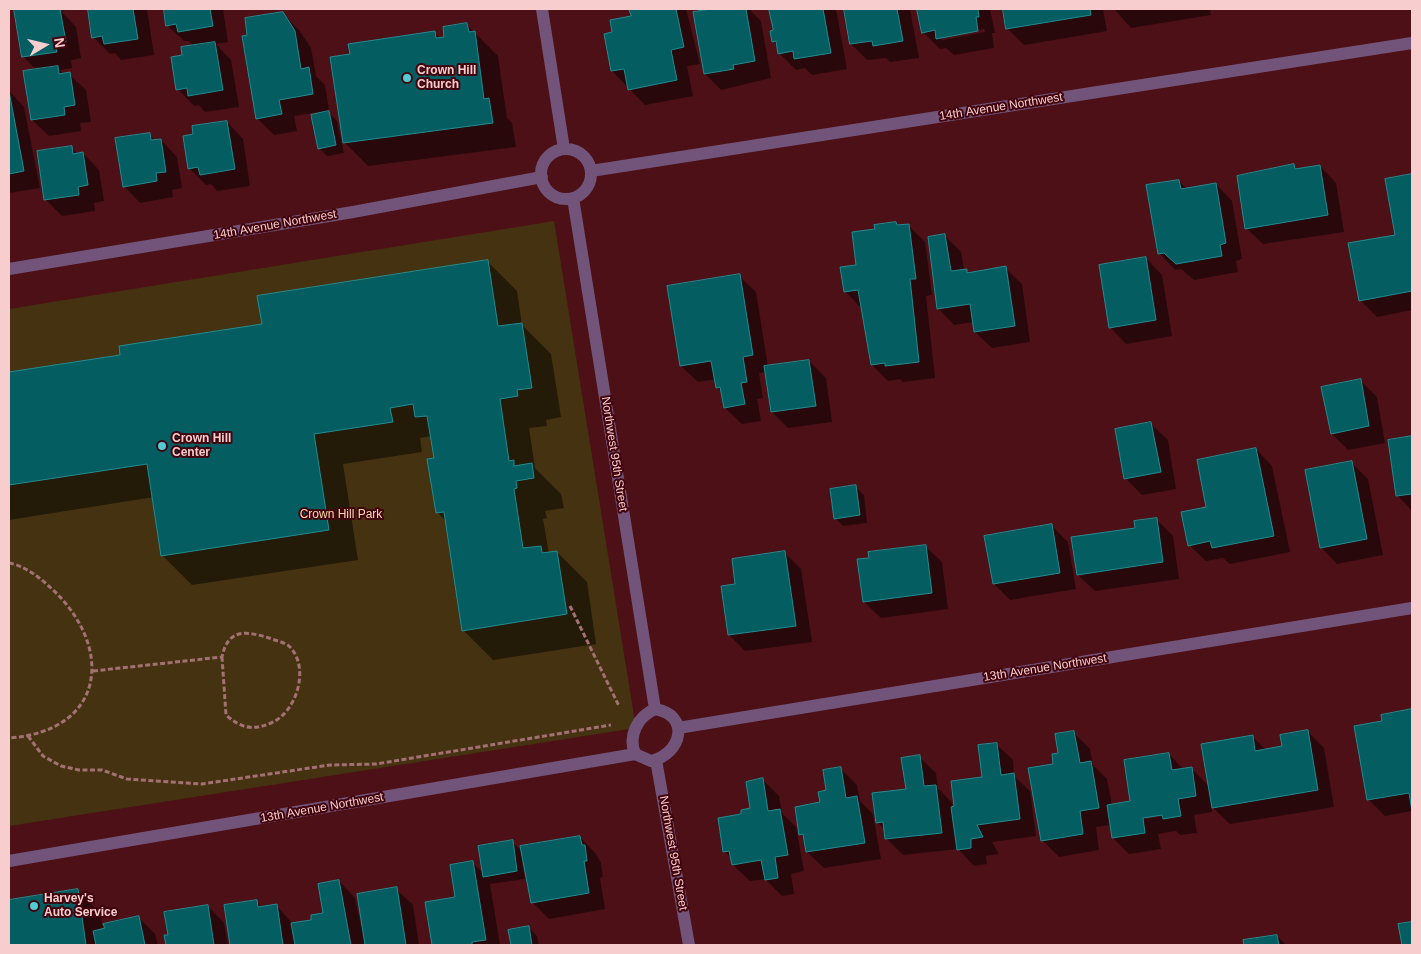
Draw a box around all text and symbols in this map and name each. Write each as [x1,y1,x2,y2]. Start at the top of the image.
north arrow [20,20,70,70]
text: N [51,36,69,49]
place label: Crown Hill Church [417,64,476,92]
marker: Crown Hill Church [401,72,413,84]
street label: 14th Avenue Northwest [938,90,1064,124]
street label: 14th Avenue Northwest [212,207,338,243]
street label: Northwest 95th Street [598,396,630,512]
place label: Crown Hill Center [172,432,231,460]
marker: Crown Hill Center [156,440,168,452]
park label: Crown Hill Park [300,508,382,522]
street label: 13th Avenue Northwest [982,651,1108,685]
street label: 13th Avenue Northwest [259,790,385,826]
street label: Northwest 95th Street [656,795,690,911]
place label: Harvey's Auto Service [44,892,117,920]
marker: Harvey's Auto Service [28,900,40,912]

